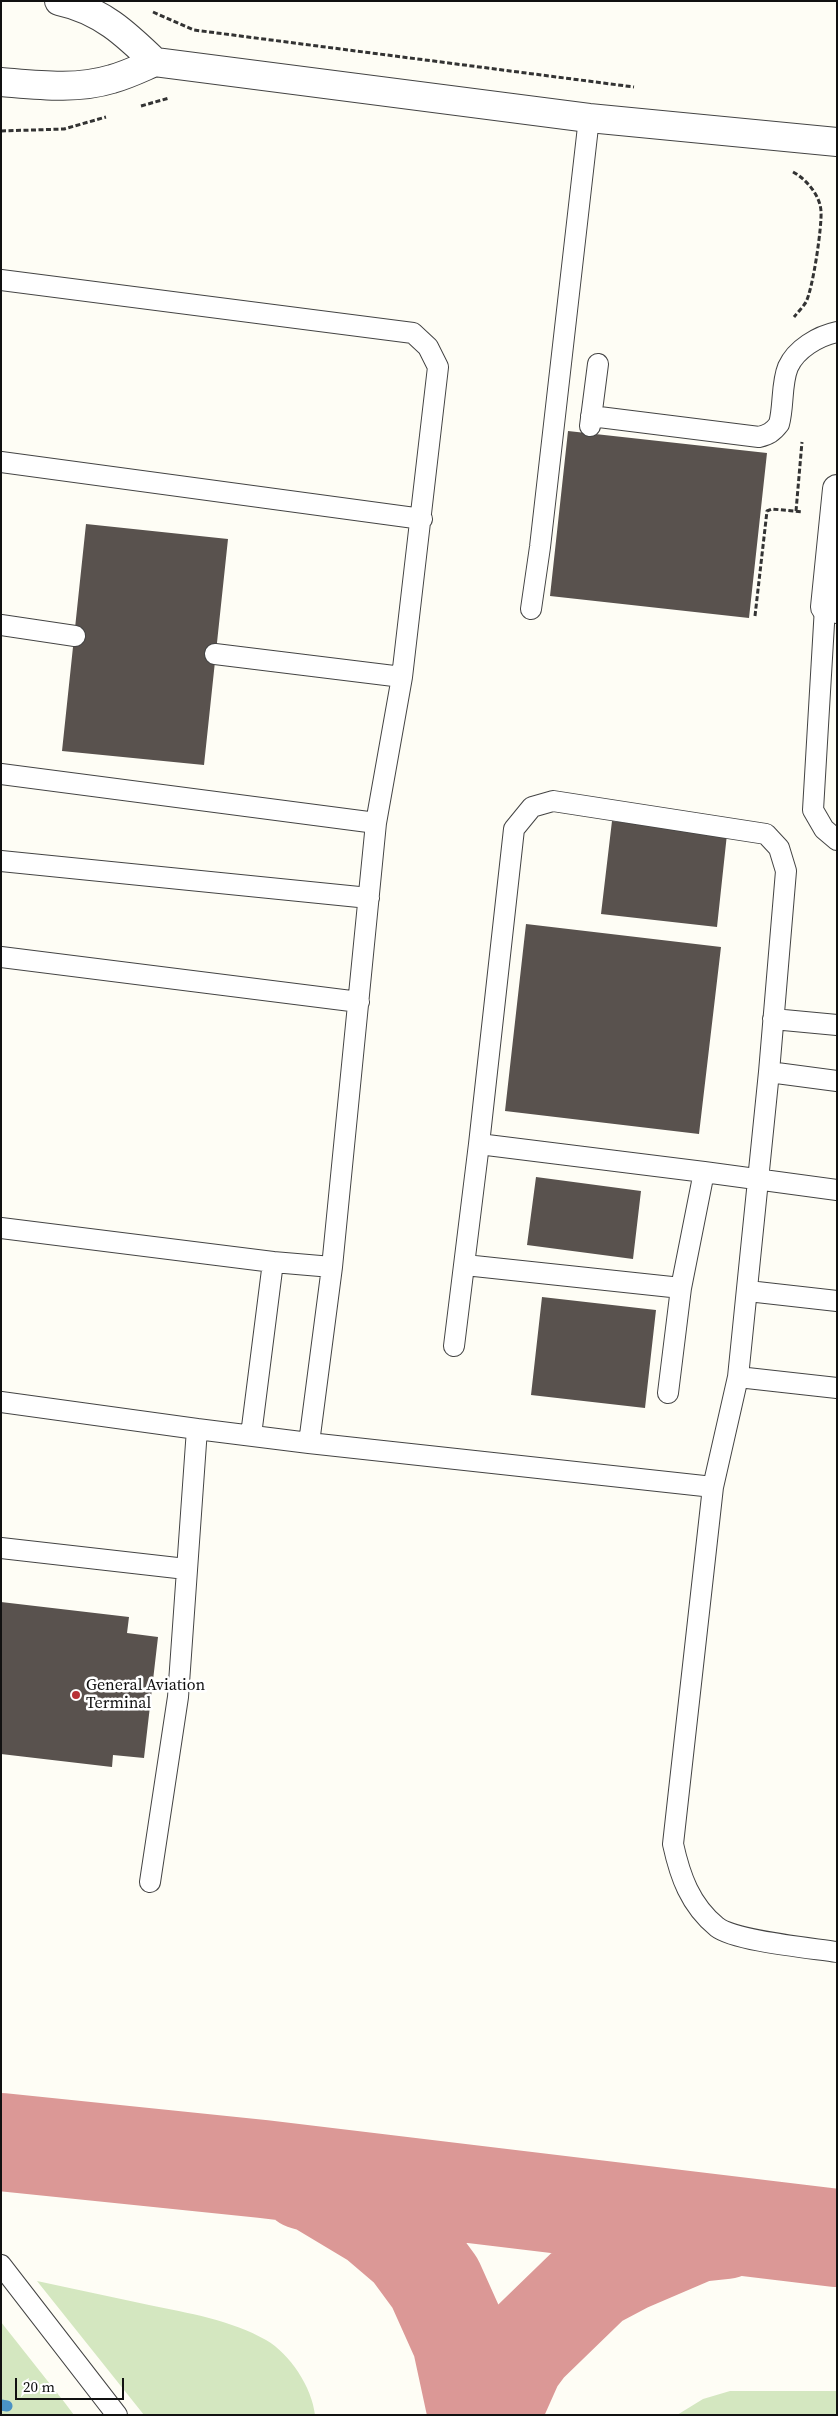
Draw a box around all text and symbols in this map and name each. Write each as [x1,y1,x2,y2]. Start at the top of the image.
place label: General Aviation Terminal [86,1676,205,1714]
marker: General Aviation Terminal [70,1689,82,1701]
scale bar [18,2368,126,2400]
text: 20 m [23,2376,55,2397]

